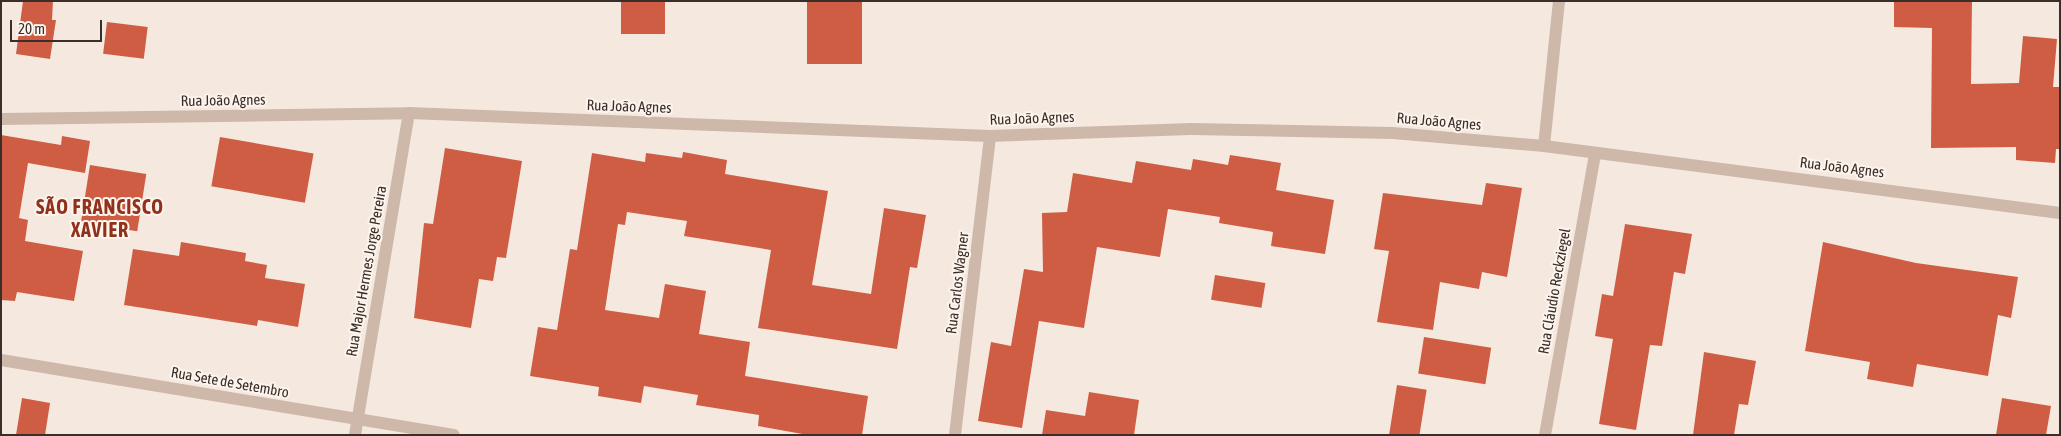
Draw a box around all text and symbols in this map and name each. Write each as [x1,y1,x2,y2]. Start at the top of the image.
scale bar [12,10,105,42]
text: 20 m [18,20,45,37]
street label: Rua João Agnes [180,90,266,110]
street label: Rua João Agnes [586,96,672,116]
street label: Rua João Agnes [989,108,1075,128]
street label: Rua João Agnes [1396,108,1482,134]
street label: Rua João Agnes [1799,153,1885,181]
street label: Rua Major Hermes Jorge Pereira [342,184,390,358]
district label: SÃO FRANCISCO XAVIER [34,194,166,241]
street label: Rua Cláudio Reckziegel [1534,227,1574,355]
street label: Rua Carlos Wagner [942,231,972,335]
street label: Rua Sete de Setembro [170,363,290,401]

